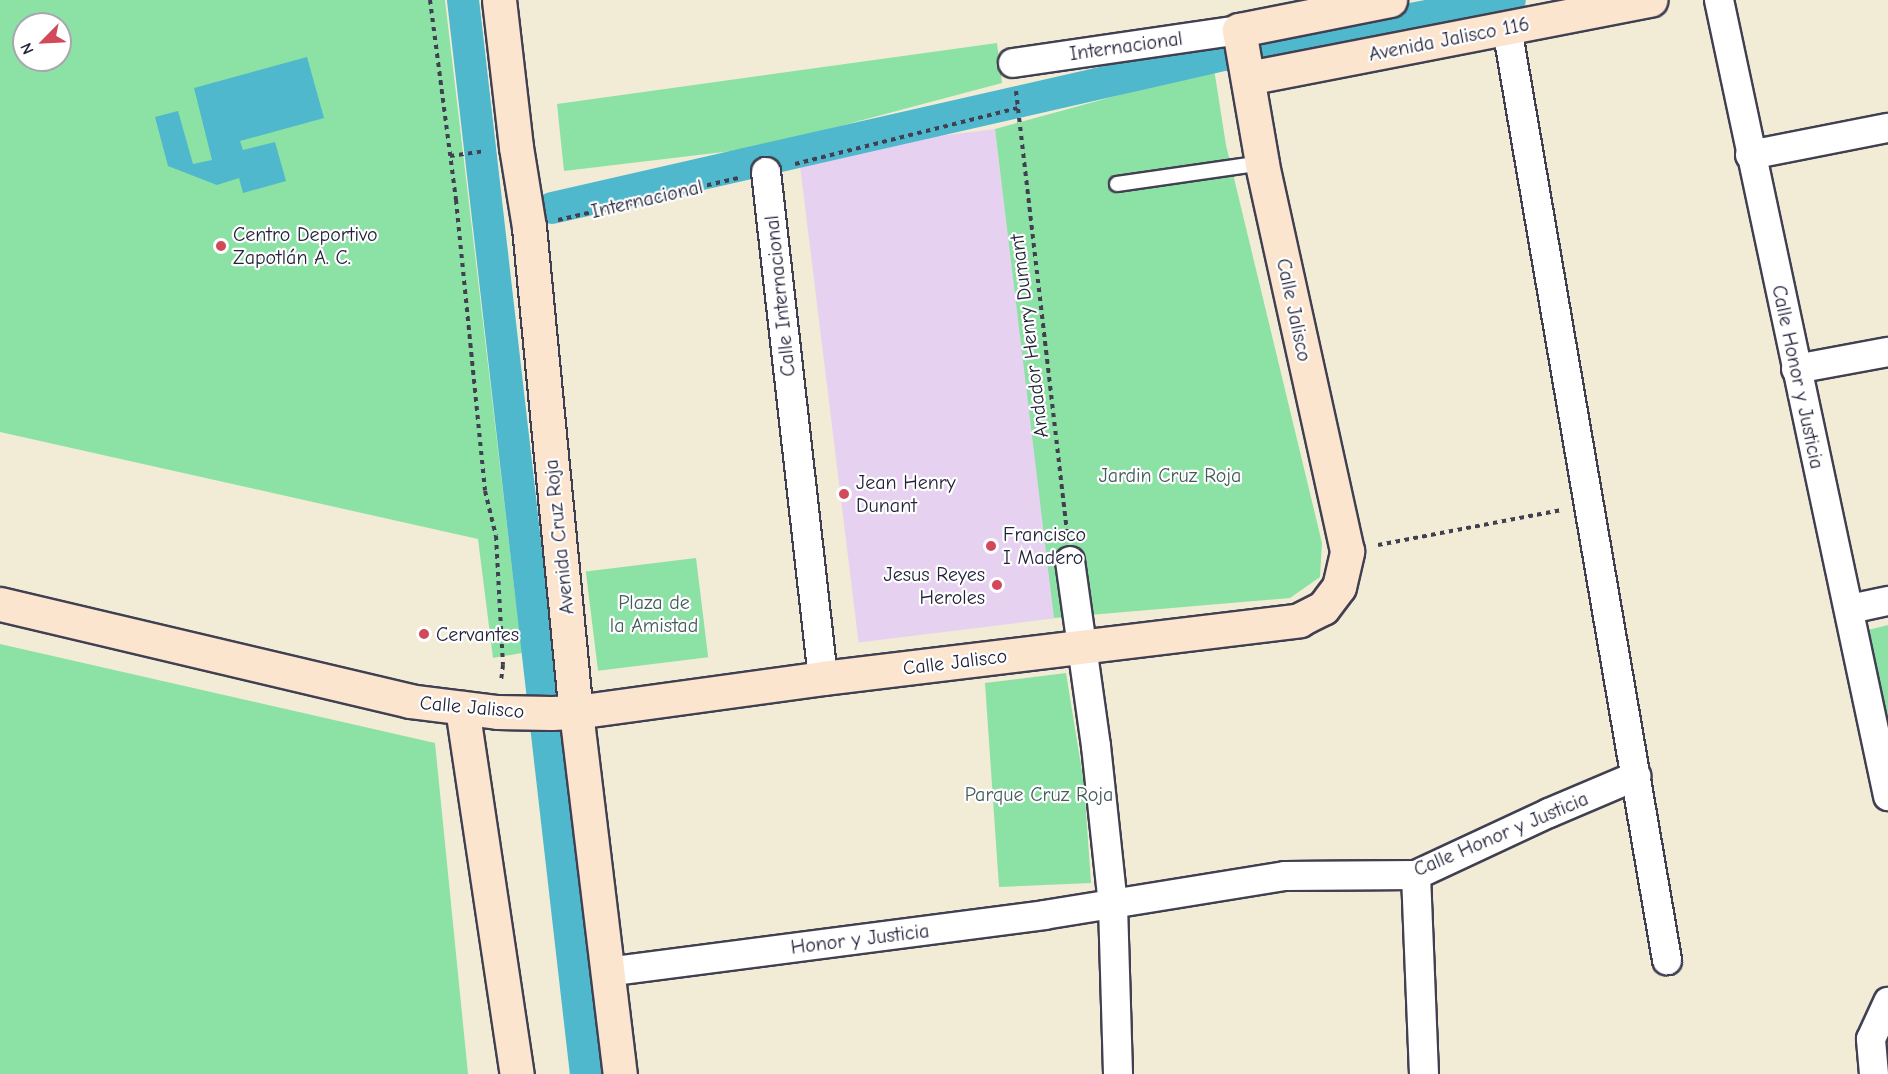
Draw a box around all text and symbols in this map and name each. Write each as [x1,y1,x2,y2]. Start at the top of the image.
north arrow [12,12,72,72]
street label: Avenida Jalisco 116 [1367,12,1531,66]
street label: Internacional [1068,26,1184,66]
text: N [17,40,38,57]
street label: Internacional [589,174,705,224]
street label: Calle Internacional [760,214,800,378]
place label: Centro Deportivo Zapotlán A. C. [233,222,377,269]
street label: Andador Henry Dumant [1005,233,1053,439]
marker: Centro Deportivo Zapotlán A. C. [214,239,228,253]
street label: Calle Jalisco [1271,256,1317,364]
street label: Calle Honor y Justicia [1767,283,1829,471]
street label: Avenida Cruz Roja [539,458,579,616]
park label: Jardin Cruz Roja [1099,463,1241,487]
place label: Jean Henry Dunant [856,470,956,517]
marker: Jean Henry Dunant [837,487,851,501]
place label: Francisco I Madero [1003,522,1086,569]
marker: Francisco I Madero [984,539,998,553]
place label: Jesus Reyes Heroles [884,562,985,609]
marker: Jesus Reyes Heroles [990,578,1004,592]
park label: Plaza de la Amistad [610,591,698,638]
place label: Cervantes [436,622,519,646]
marker: Cervantes [417,627,431,641]
street label: Calle Jalisco [901,644,1009,680]
street label: Calle Jalisco [419,690,525,724]
park label: Parque Cruz Roja [965,782,1113,806]
street label: Calle Honor y Justicia [1410,786,1592,882]
street label: Honor y Justicia [789,919,931,959]

